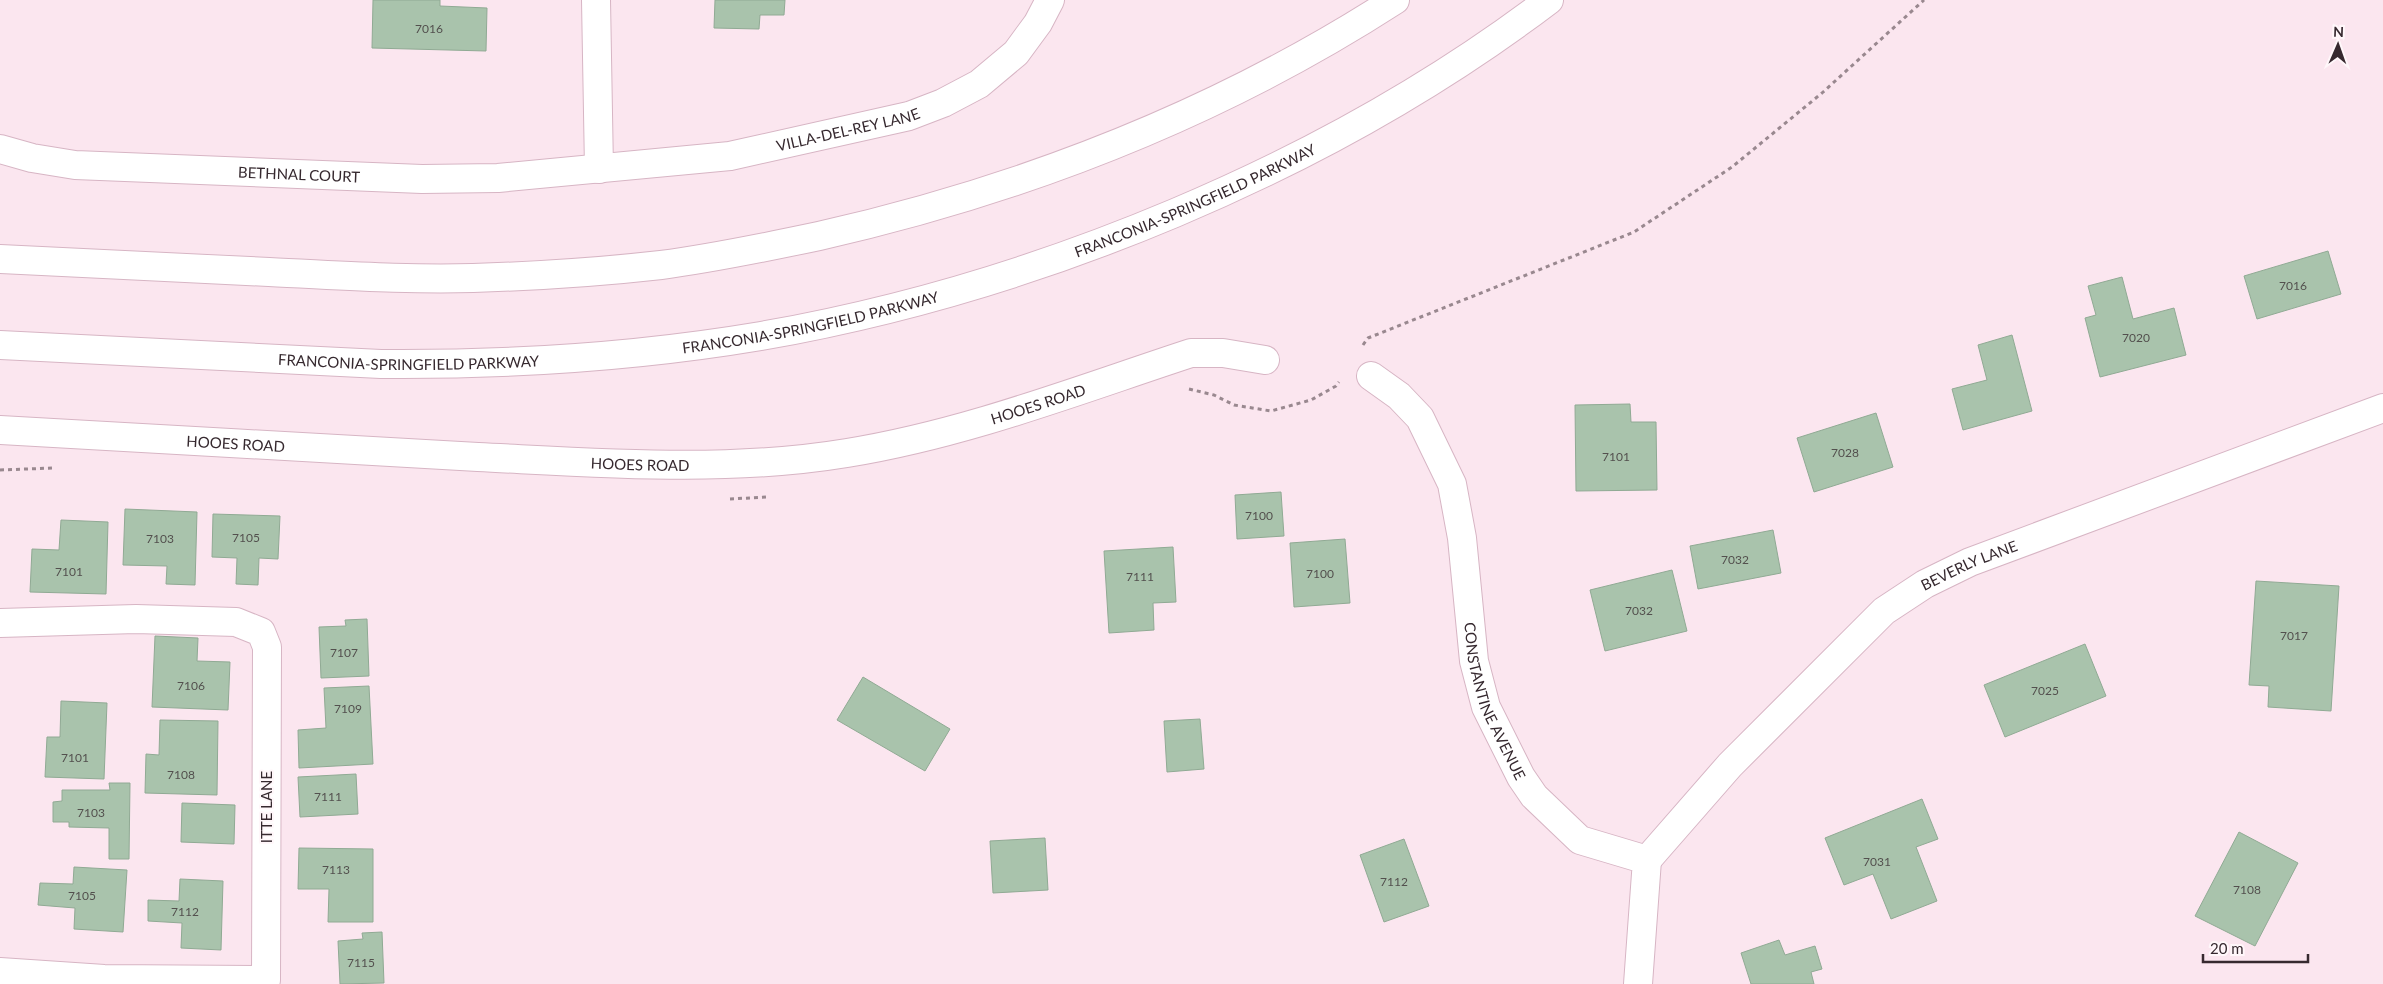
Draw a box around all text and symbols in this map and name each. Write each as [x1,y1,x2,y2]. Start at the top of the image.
north arrow [2313,20,2363,70]
house number: 7016 [415,21,443,36]
text: N [2333,23,2344,40]
street label: VILLA-DEL-REY LANE [775,104,922,154]
street label: FRANCONIA-SPRINGFIELD PARKWAY [1072,139,1319,260]
street label: BETHNAL COURT [238,163,361,185]
house number: 7016 [2279,278,2307,293]
street label: FRANCONIA-SPRINGFIELD PARKWAY [681,287,941,356]
house number: 7020 [2122,330,2150,345]
street label: FRANCONIA-SPRINGFIELD PARKWAY [278,350,540,373]
street label: HOOES ROAD [988,380,1088,428]
street label: HOOES ROAD [186,432,285,455]
house number: 7028 [1831,445,1859,460]
house number: 7101 [1602,449,1630,464]
street label: HOOES ROAD [590,454,689,474]
house number: 7100 [1245,508,1273,523]
house number: 7105 [232,530,260,545]
house number: 7103 [146,531,174,546]
street label: BEVERLY LANE [1918,536,2020,594]
house number: 7032 [1721,552,1749,567]
house number: 7101 [55,564,83,579]
house number: 7100 [1306,566,1334,581]
house number: 7111 [1126,569,1154,584]
house number: 7032 [1625,603,1653,618]
street label: CONSTANTINE AVENUE [1461,621,1530,783]
house number: 7017 [2280,628,2308,643]
house number: 7107 [330,645,358,660]
house number: 7106 [177,678,205,693]
house number: 7025 [2031,683,2059,698]
house number: 7109 [334,701,362,716]
house number: 7101 [61,750,89,765]
house number: 7108 [167,767,195,782]
street label: ITTE LANE [257,771,275,843]
house number: 7111 [314,789,342,804]
house number: 7103 [77,805,105,820]
house number: 7031 [1863,854,1891,869]
house number: 7113 [322,862,350,877]
house number: 7112 [1380,874,1408,889]
house number: 7108 [2233,882,2261,897]
house number: 7105 [68,888,96,903]
house number: 7112 [171,904,199,919]
scale bar [2203,932,2308,964]
text: 20 m [2210,939,2244,957]
house number: 7115 [347,955,375,970]

